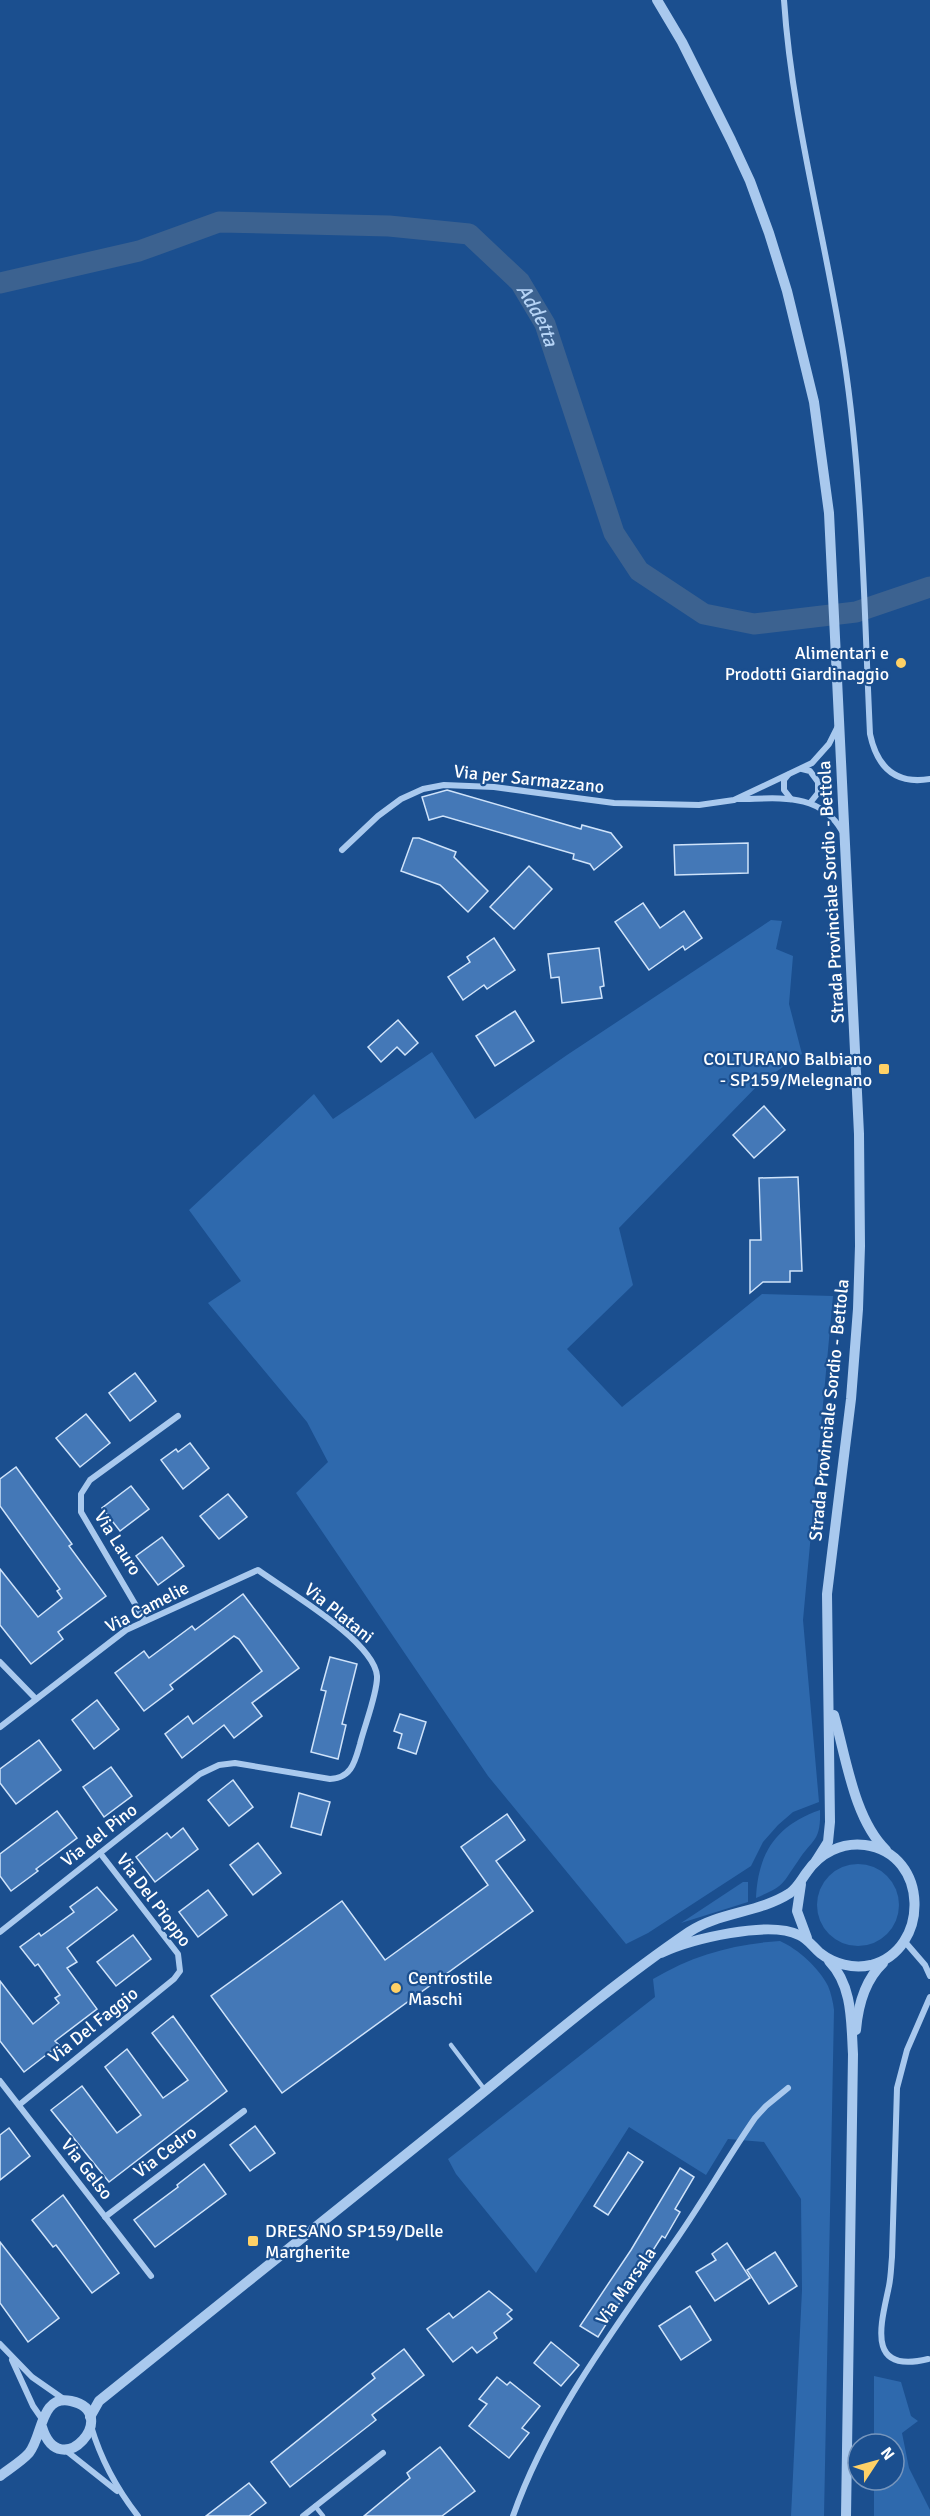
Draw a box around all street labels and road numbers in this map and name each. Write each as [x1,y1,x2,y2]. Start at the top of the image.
street label: Via per Sarmazzano [453,760,605,798]
street label: Strada Provinciale Sordio - Bettola [813,760,849,1024]
street label: Strada Provinciale Sordio - Bettola [804,1278,854,1542]
street label: Via Lauro [90,1507,146,1579]
street label: Via Camelie [102,1577,192,1637]
street label: Via Platani [300,1578,378,1648]
street label: Via del Pino [57,1799,141,1871]
street label: Via Del Pioppo [112,1849,196,1951]
street label: Via Del Faggio [44,1982,142,2068]
street label: Via Cedro [129,2121,201,2183]
street label: Via Gelso [56,2134,118,2204]
street label: Via Marsala [591,2243,661,2329]

